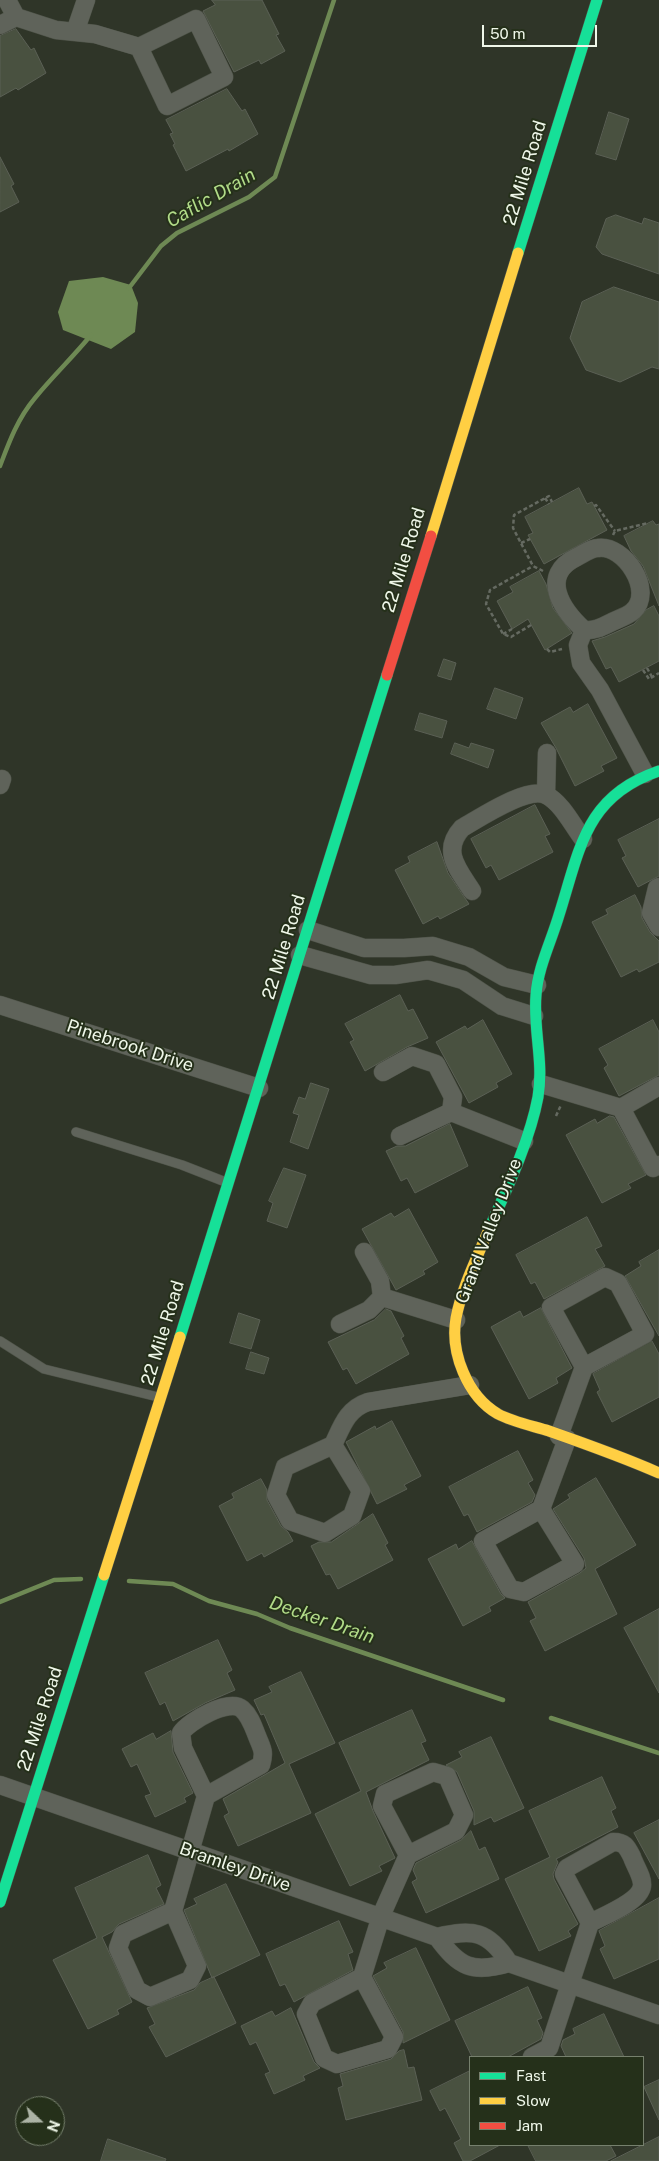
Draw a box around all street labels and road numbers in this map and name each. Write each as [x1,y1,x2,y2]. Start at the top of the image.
street label: 22 Mile Road [499,118,551,228]
street label: 22 Mile Road [378,505,430,615]
street label: 22 Mile Road [258,892,310,1002]
street label: Pinebrook Drive [64,1015,196,1077]
street label: Grand Valley Drive [451,1155,527,1307]
street label: 22 Mile Road [137,1278,189,1388]
street label: 22 Mile Road [13,1664,67,1774]
street label: Bramley Drive [176,1838,294,1896]

